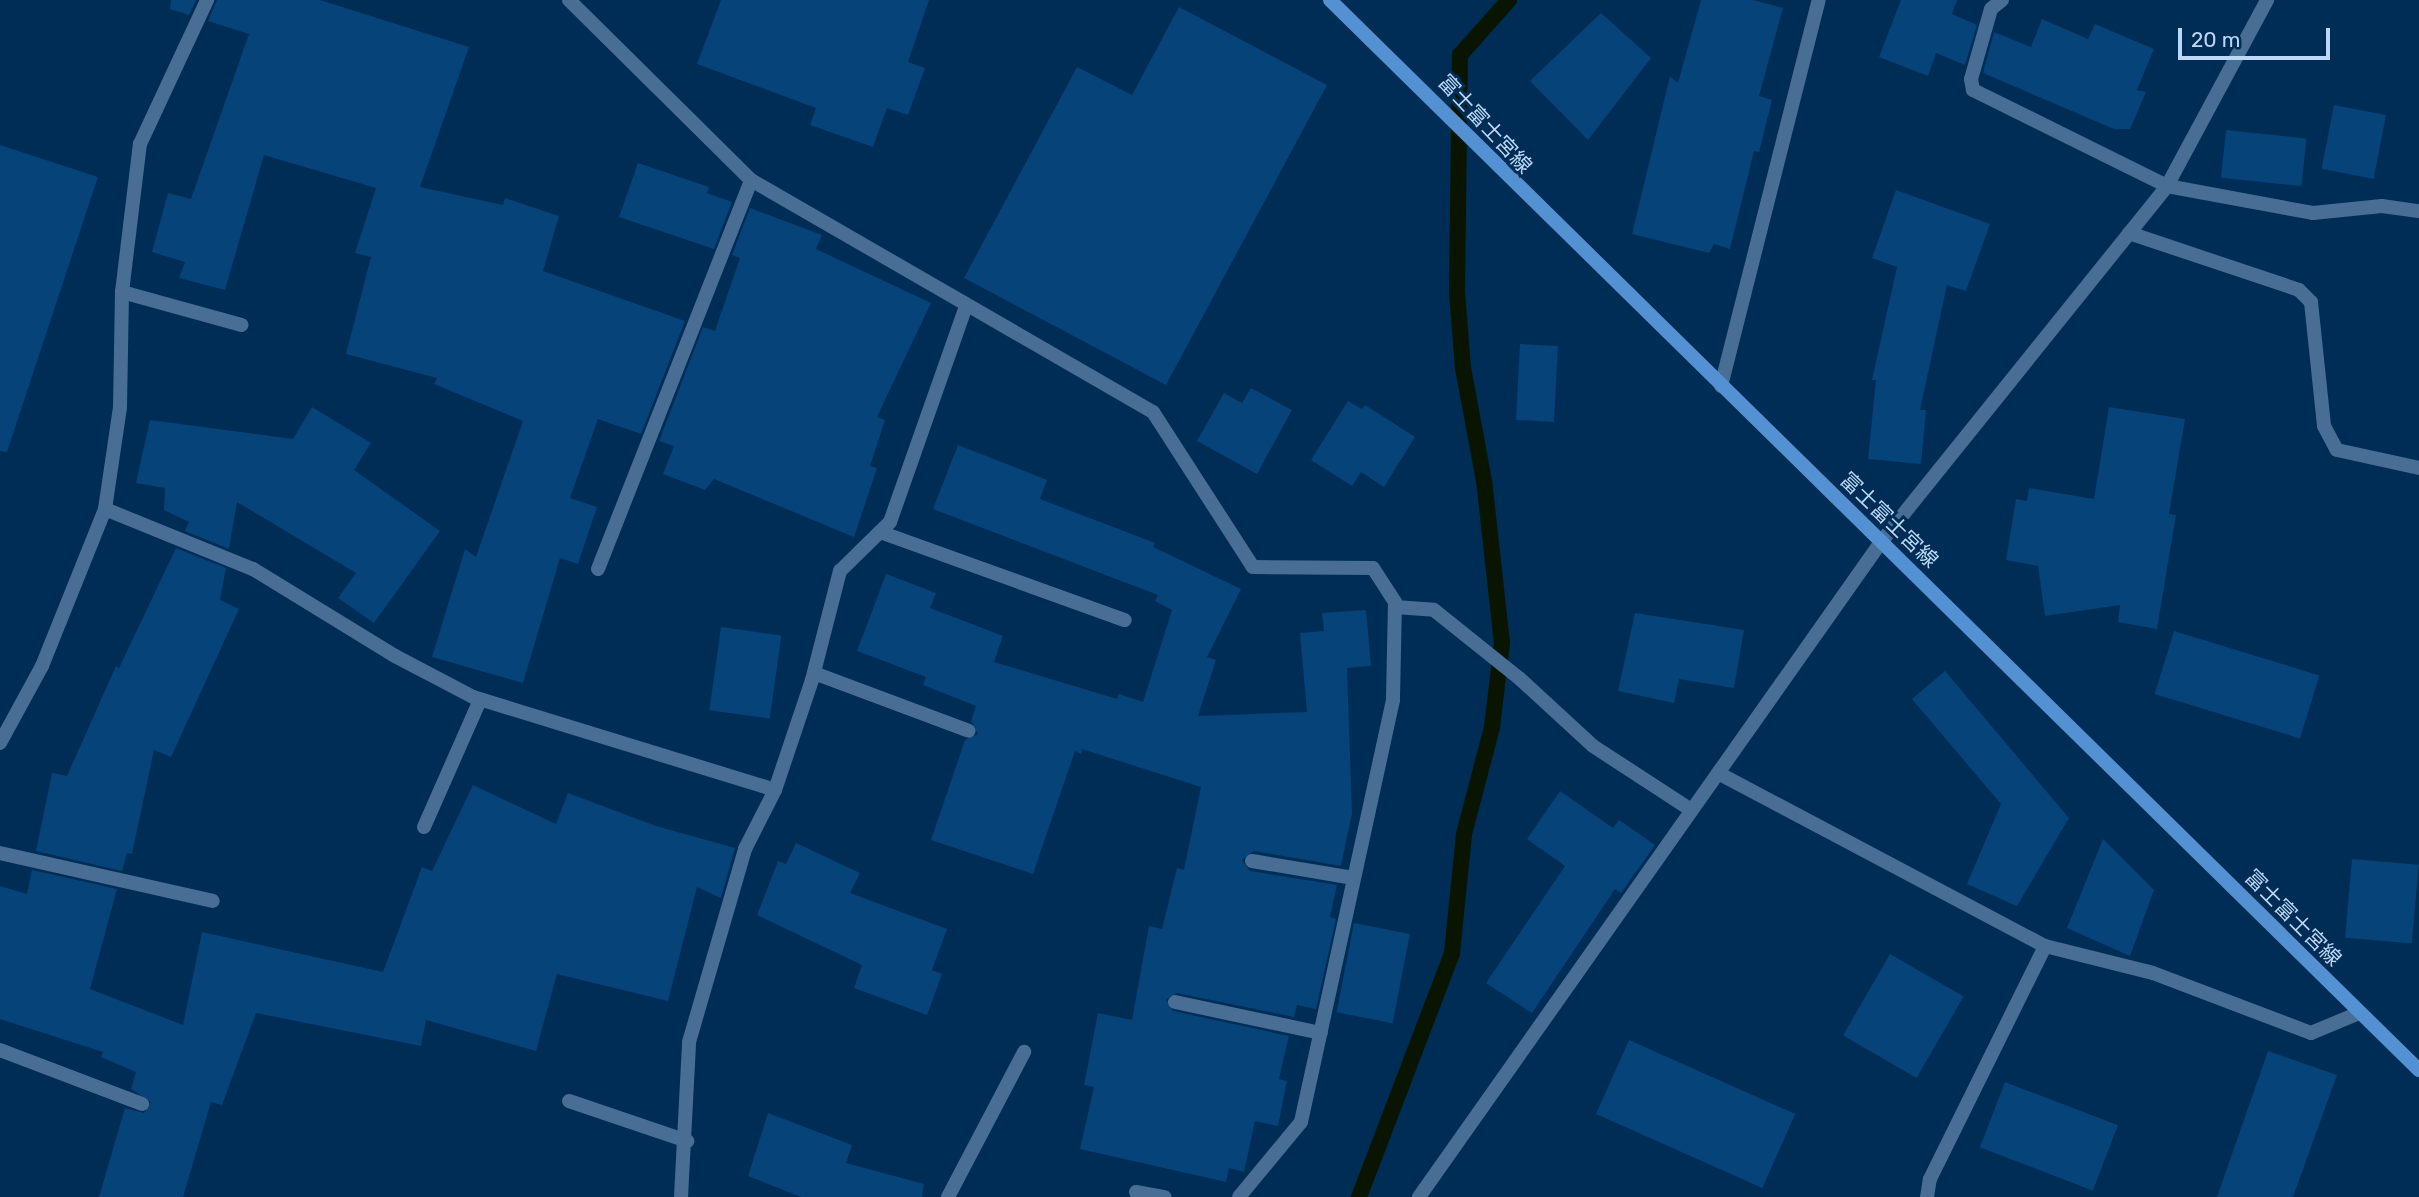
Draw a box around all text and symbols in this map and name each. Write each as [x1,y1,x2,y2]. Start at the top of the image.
scale bar [2181,14,2333,58]
text: 20 m [2191,27,2240,52]
street label: 富士富士宮線 [1433,69,1537,179]
street label: 富士富士宮線 [1835,467,1943,573]
street label: 富士富士宮線 [2240,865,2346,971]

